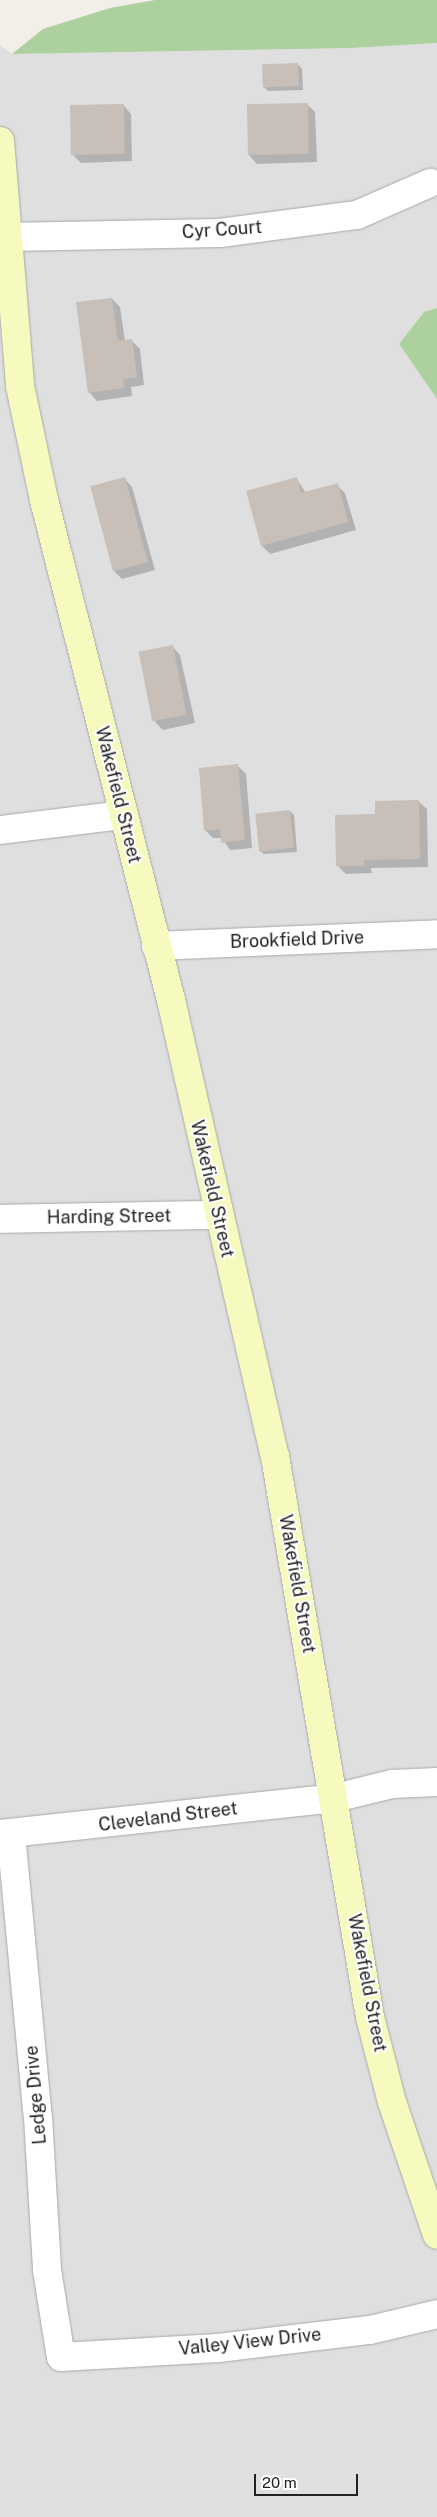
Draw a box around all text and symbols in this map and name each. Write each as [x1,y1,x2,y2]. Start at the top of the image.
street label: Cyr Court [181,216,263,244]
street label: Wakefield Street [91,724,145,866]
street label: Brookfield Drive [230,927,364,953]
street label: Wakefield Street [186,1118,238,1260]
street label: Harding Street [47,1205,171,1229]
street label: Wakefield Street [274,1513,320,1655]
street label: Cleveland Street [97,1798,239,1836]
street label: Wakefield Street [343,1912,391,2054]
street label: Ledge Drive [21,2045,51,2145]
street label: Valley View Drive [177,2324,323,2360]
scale bar [257,2464,361,2496]
text: 20 m [262,2474,297,2491]

